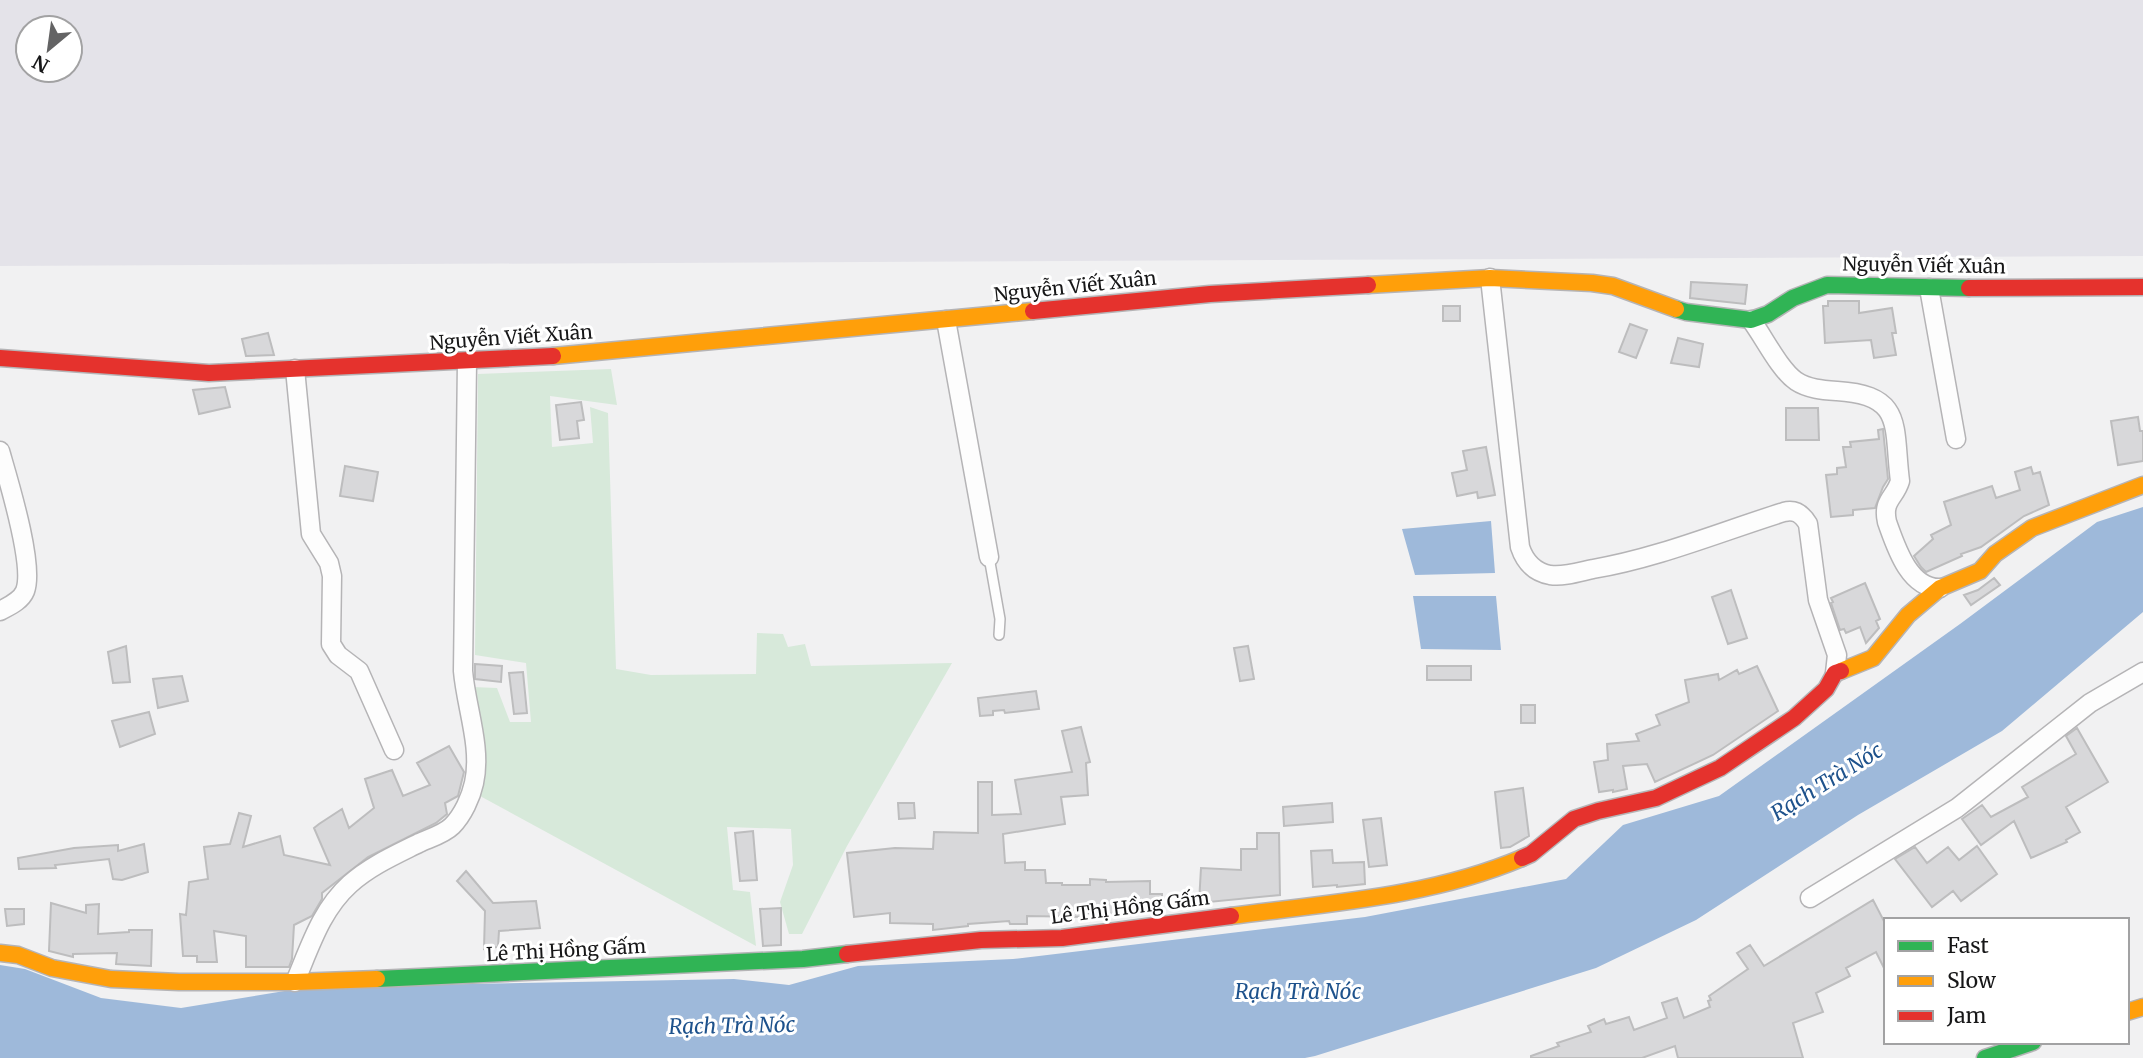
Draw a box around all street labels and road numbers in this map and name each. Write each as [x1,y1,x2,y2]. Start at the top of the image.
street label: Nguyễn Viết Xuân [1842,251,2006,278]
street label: Nguyễn Viết Xuân [992,264,1158,306]
street label: Nguyễn Viết Xuân [429,318,594,355]
street label: Lê Thị Hồng Gấm [1049,885,1211,929]
street label: Lê Thị Hồng Gấm [485,934,647,966]

